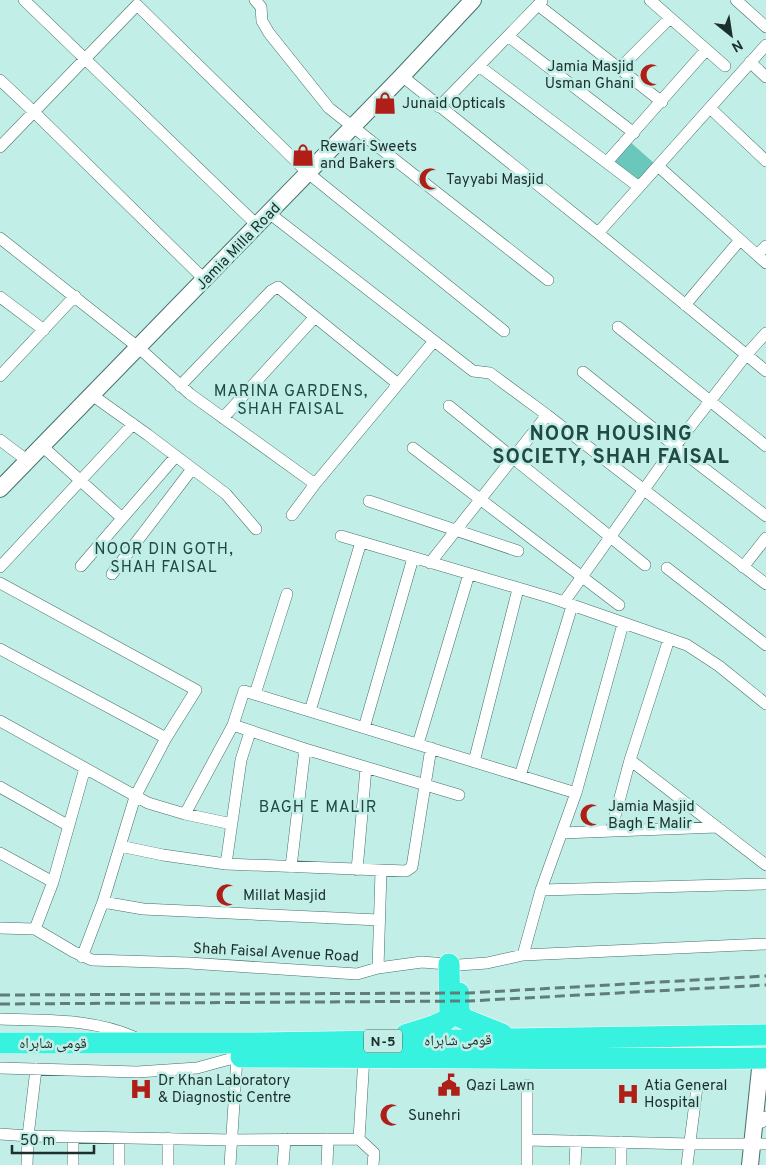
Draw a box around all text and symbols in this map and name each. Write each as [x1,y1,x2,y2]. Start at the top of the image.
north arrow [706,10,756,60]
text: N [728,35,745,55]
place label: Jamia Masjid Usman Ghani [545,58,634,94]
mosque icon: Jamia Masjid Usman Ghani [638,62,664,88]
shop icon: Junaid Opticals [372,90,398,116]
place label: Junaid Opticals [402,95,506,114]
place label: Rewari Sweets and Bakers [320,138,417,174]
shop icon: Rewari Sweets and Bakers [290,142,316,168]
mosque icon: Tayyabi Masjid [417,166,443,192]
place label: Tayyabi Masjid [446,171,544,190]
street label: Jamia Milla Road [193,199,286,295]
district label: MARINA GARDENS, SHAH FAISAL [214,382,368,420]
district label: NOOR HOUSING SOCIETY, SHAH FAISAL [492,422,730,471]
district label: NOOR DIN GOTH, SHAH FAISAL [94,540,234,578]
district label: BAGH E MALIR [259,798,377,818]
place label: Jamia Masjid Bagh E Malir [608,798,695,834]
mosque icon: Jamia Masjid Bagh E Malir [578,802,604,828]
mosque icon: Millat Masjid [214,882,240,908]
place label: Millat Masjid [243,887,326,906]
street label: Shah Faisal Avenue Road [192,940,359,967]
road number: N-5 [364,1030,402,1052]
street label: قومی شاہراہ [424,1031,492,1052]
street label: قومی شاہراہ [19,1035,87,1054]
place label: Dr Khan Laboratory & Diagnostic Centre [158,1072,291,1108]
public building icon: Qazi Lawn [436,1072,462,1098]
hospital icon: Dr Khan Laboratory & Diagnostic Centre [128,1076,154,1102]
place label: Qazi Lawn [466,1077,535,1096]
place label: Atia General Hospital [644,1077,727,1113]
hospital icon: Atia General Hospital [615,1081,641,1107]
mosque icon: Sunehri [378,1102,404,1128]
place label: Sunehri [408,1107,461,1126]
scale bar [12,1122,95,1154]
text: 50 m [20,1132,55,1151]

